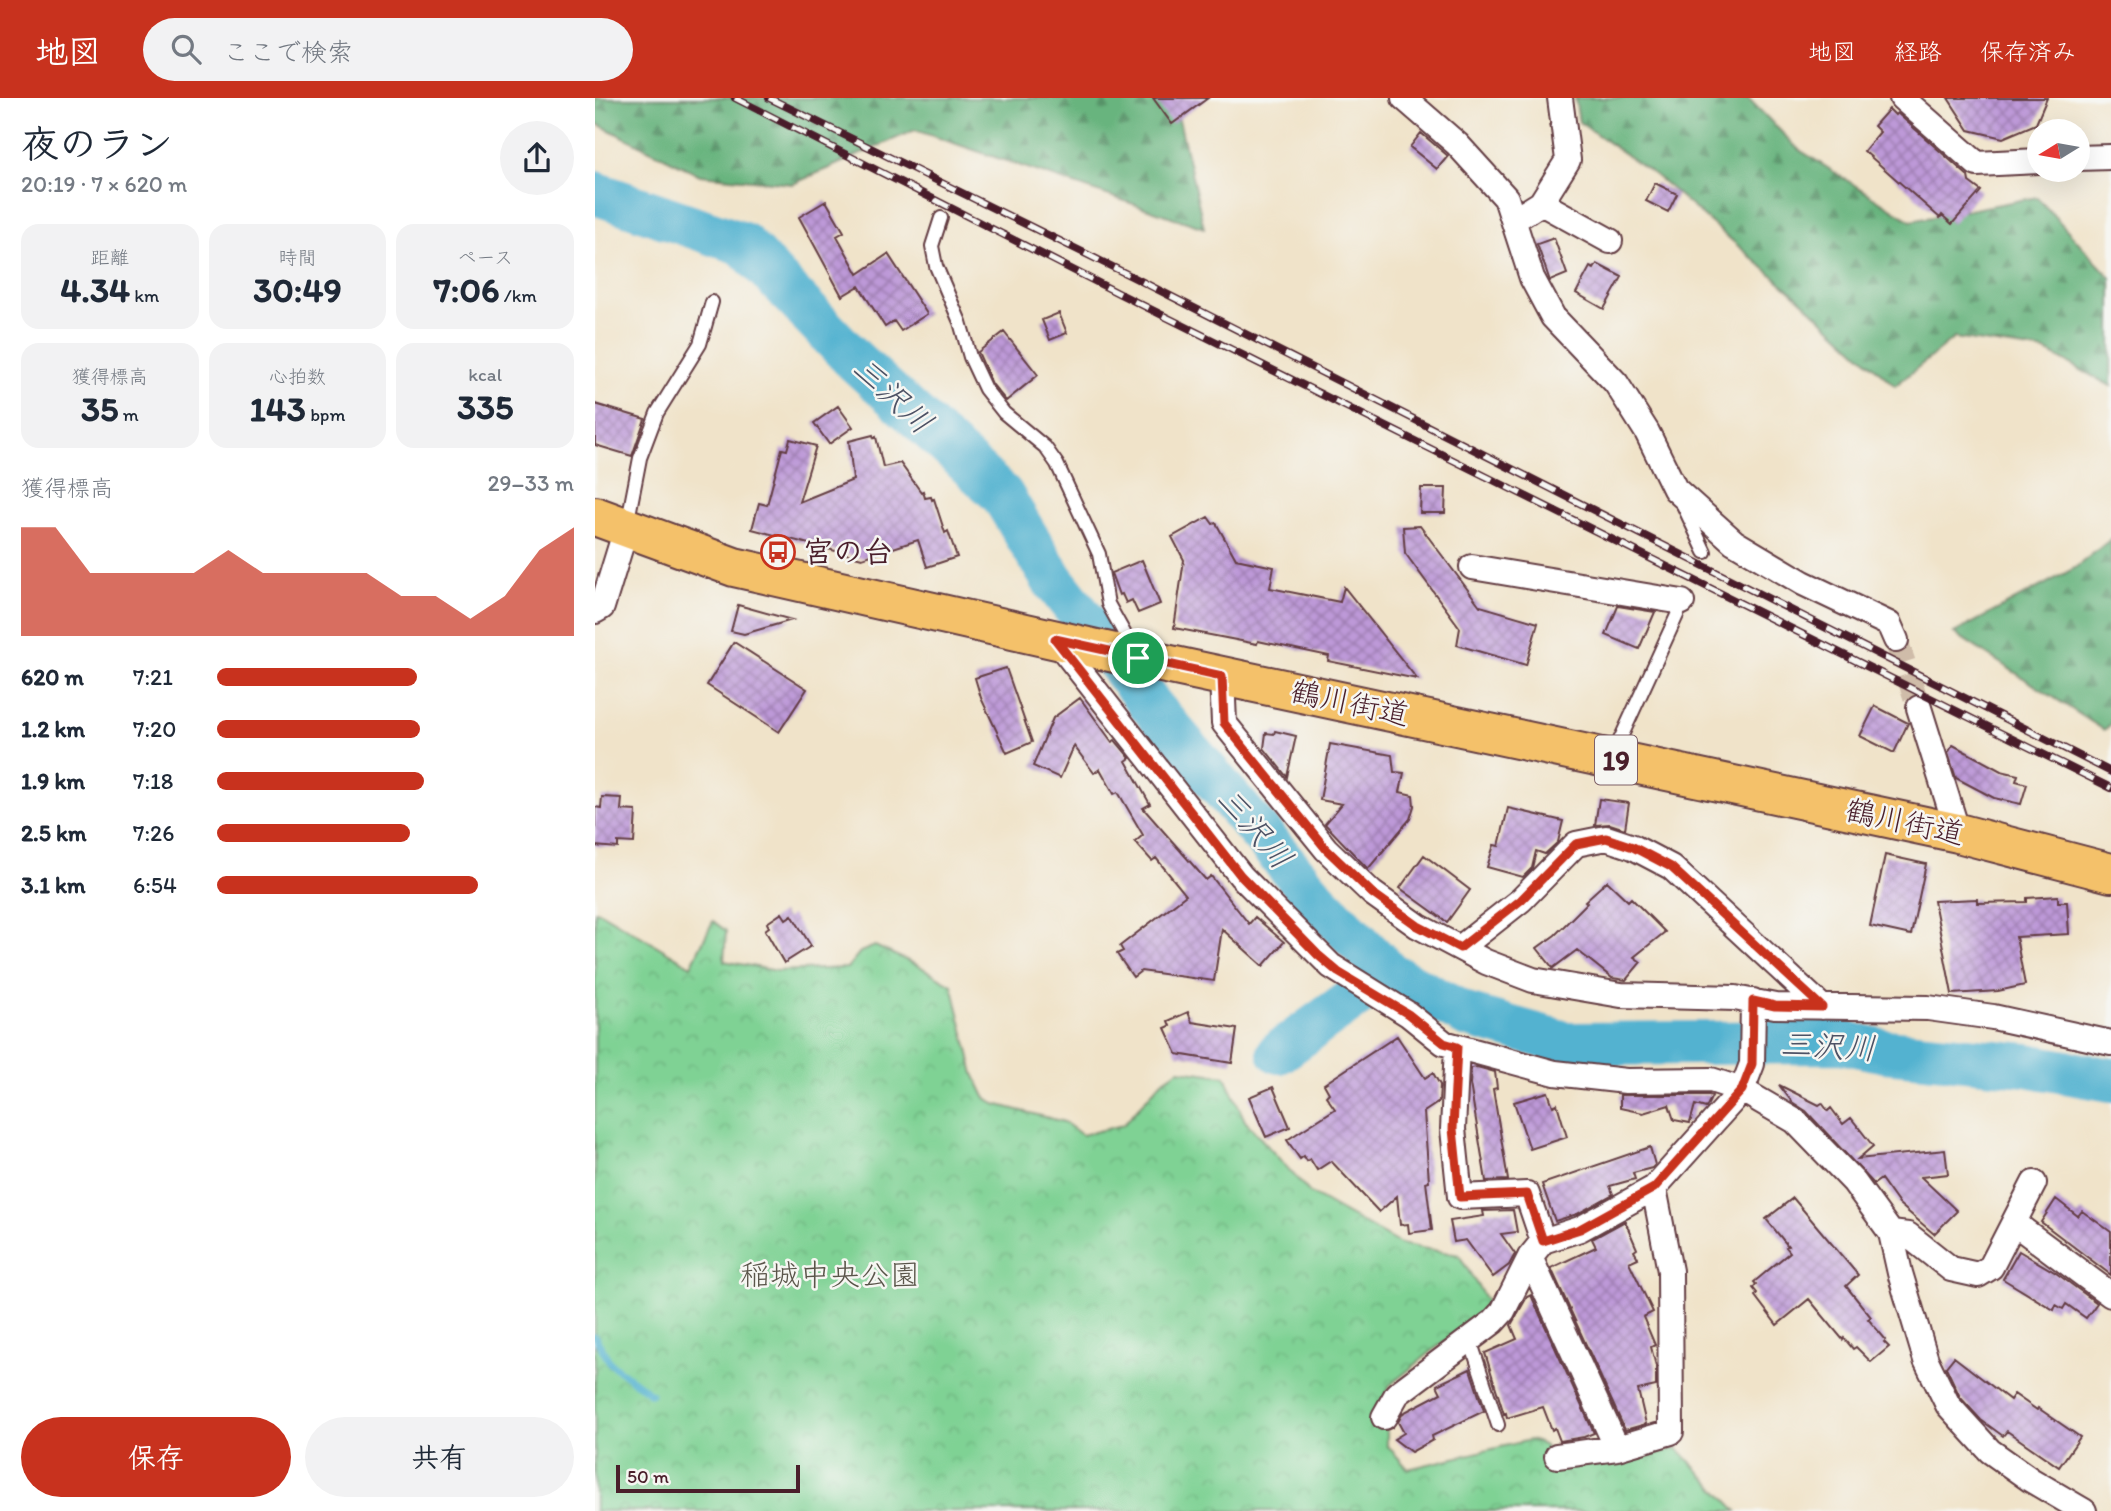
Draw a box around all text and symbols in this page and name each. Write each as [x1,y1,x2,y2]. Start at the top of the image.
search box [143,18,633,81]
icon: search [167,30,205,68]
text: 地図 [35,32,101,71]
text: ここで検索 [223,36,353,68]
text: 地図 [1808,37,1856,66]
text: 経路 [1894,37,1942,66]
text: 保存済み [1980,37,2076,66]
north arrow [2027,119,2089,182]
map controls [2027,119,2090,182]
text: 夜のラン [21,121,173,167]
button: share [500,121,574,195]
text: 20:19 · 7 × 620 m [21,170,187,198]
text: 距離 [91,246,129,269]
text: 時間 [278,246,317,269]
text: ペース [457,246,513,269]
text: 4.34 [60,269,130,311]
text: 30:49 [253,269,342,311]
text: 7:06 [433,269,499,311]
text: km [130,284,159,307]
text: /km [499,284,537,307]
water label: 三沢川 [845,348,941,442]
text: kcal [468,363,502,386]
text: 獲得標高 [72,365,148,388]
text: 心拍数 [269,365,326,388]
text: 335 [457,386,513,428]
text: 35 [81,388,118,430]
text: 143 [250,388,306,430]
text: m [118,403,139,426]
text: bpm [306,403,345,426]
text: 29–33 m [487,469,574,497]
text: 獲得標高 [21,474,113,502]
bus stop icon: 宮の台 [759,533,797,571]
place label: 宮の台 [803,533,893,570]
pin [1108,628,1168,688]
icon: arrive [1119,639,1157,677]
text: 620 m [21,663,84,691]
text: 7:21 [133,663,173,691]
street label: 鶴川街道 [1288,672,1413,733]
text: 1.2 km [21,715,85,743]
text: 7:20 [133,715,176,743]
road number: 19 [1595,736,1637,784]
text: 1.9 km [21,767,85,795]
text: 7:18 [133,767,173,795]
water label: 三沢川 [1209,779,1301,877]
street label: 鶴川街道 [1843,791,1968,852]
text: 2.5 km [21,819,86,847]
text: 7:26 [133,819,174,847]
text: 3.1 km [21,871,85,899]
text: 6:54 [133,871,177,899]
water label: 三沢川 [1779,1025,1877,1067]
park label: 稲城中央公園 [740,1256,920,1293]
button: 保存 [21,1417,291,1497]
button: 共有 [305,1417,574,1497]
scale bar [616,1462,800,1494]
text: 50 m [627,1465,669,1488]

